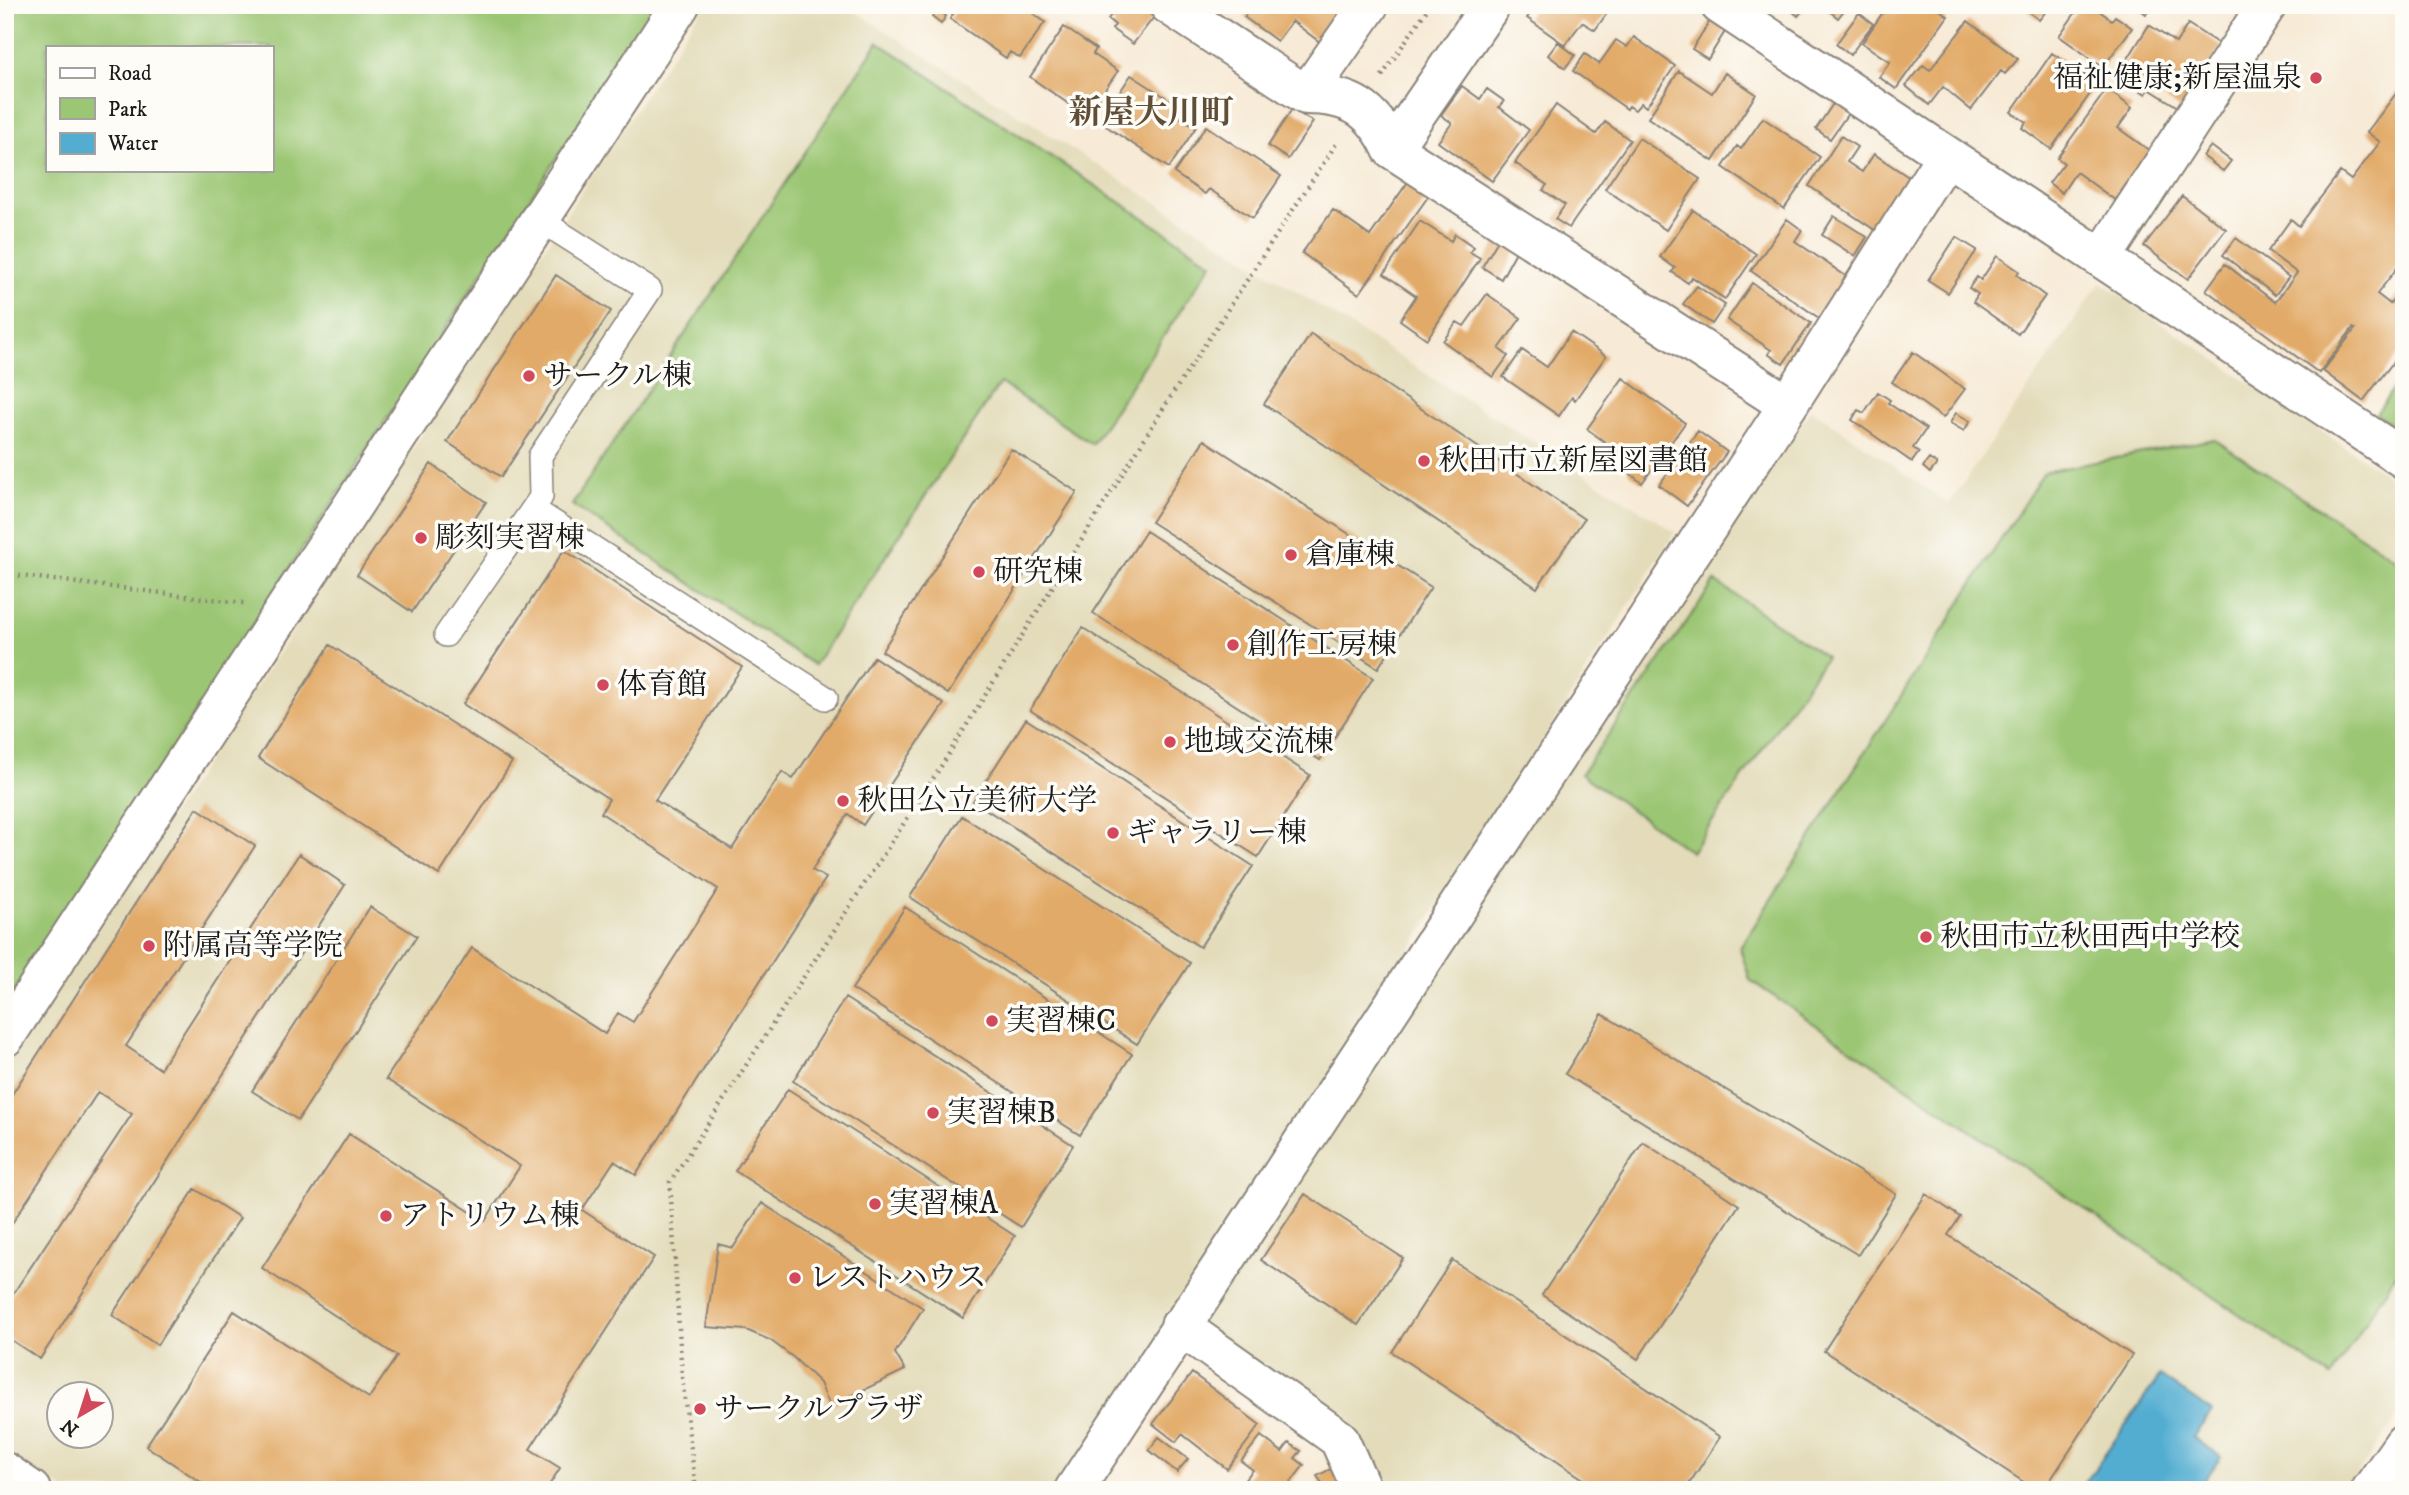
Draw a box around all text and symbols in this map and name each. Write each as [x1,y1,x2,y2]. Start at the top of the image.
legend [46,46,273,172]
place label: 福祉健康;新屋温泉 [2053,60,2302,97]
text: Road [108,61,152,87]
marker: 福祉健康;新屋温泉 [2308,70,2324,86]
district label: 新屋大川町 [1069,93,1234,134]
text: Park [108,97,148,123]
text: Water [107,131,158,157]
place label: サークル棟 [543,358,692,395]
marker: サークル棟 [521,368,537,384]
place label: 秋田市立新屋図書館 [1438,443,1708,480]
marker: 秋田市立新屋図書館 [1416,453,1432,469]
place label: 彫刻実習棟 [435,520,585,557]
marker: 彫刻実習棟 [413,530,429,546]
place label: 倉庫棟 [1305,537,1395,574]
marker: 倉庫棟 [1283,547,1299,563]
place label: 研究棟 [993,554,1083,591]
marker: 研究棟 [971,564,987,580]
place label: 創作工房棟 [1247,627,1397,664]
marker: 創作工房棟 [1225,637,1241,653]
place label: 体育館 [617,667,707,704]
marker: 体育館 [595,677,611,693]
place label: 地域交流棟 [1184,724,1334,761]
marker: 地域交流棟 [1162,734,1178,750]
place label: 秋田公立美術大学 [857,783,1097,820]
marker: 秋田公立美術大学 [835,793,851,809]
place label: ギャラリー棟 [1127,815,1307,852]
marker: ギャラリー棟 [1105,825,1121,841]
place label: 秋田市立秋田西中学校 [1940,919,2240,956]
place label: 附属高等学院 [163,928,343,965]
marker: 秋田市立秋田西中学校 [1918,929,1934,945]
marker: 附属高等学院 [141,938,157,954]
place label: 実習棟C [1006,1003,1116,1040]
marker: 実習棟C [984,1013,1000,1029]
place label: 実習棟B [947,1095,1056,1132]
marker: 実習棟B [925,1105,941,1121]
place label: 実習棟A [889,1186,999,1223]
marker: 実習棟A [867,1196,883,1212]
place label: アトリウム棟 [400,1198,580,1235]
marker: アトリウム棟 [378,1208,394,1224]
place label: レストハウス [809,1260,987,1297]
marker: レストハウス [787,1270,803,1286]
north arrow [46,1380,116,1450]
place label: サークルプラザ [714,1391,923,1428]
marker: サークルプラザ [692,1401,708,1417]
text: N [57,1413,84,1441]

